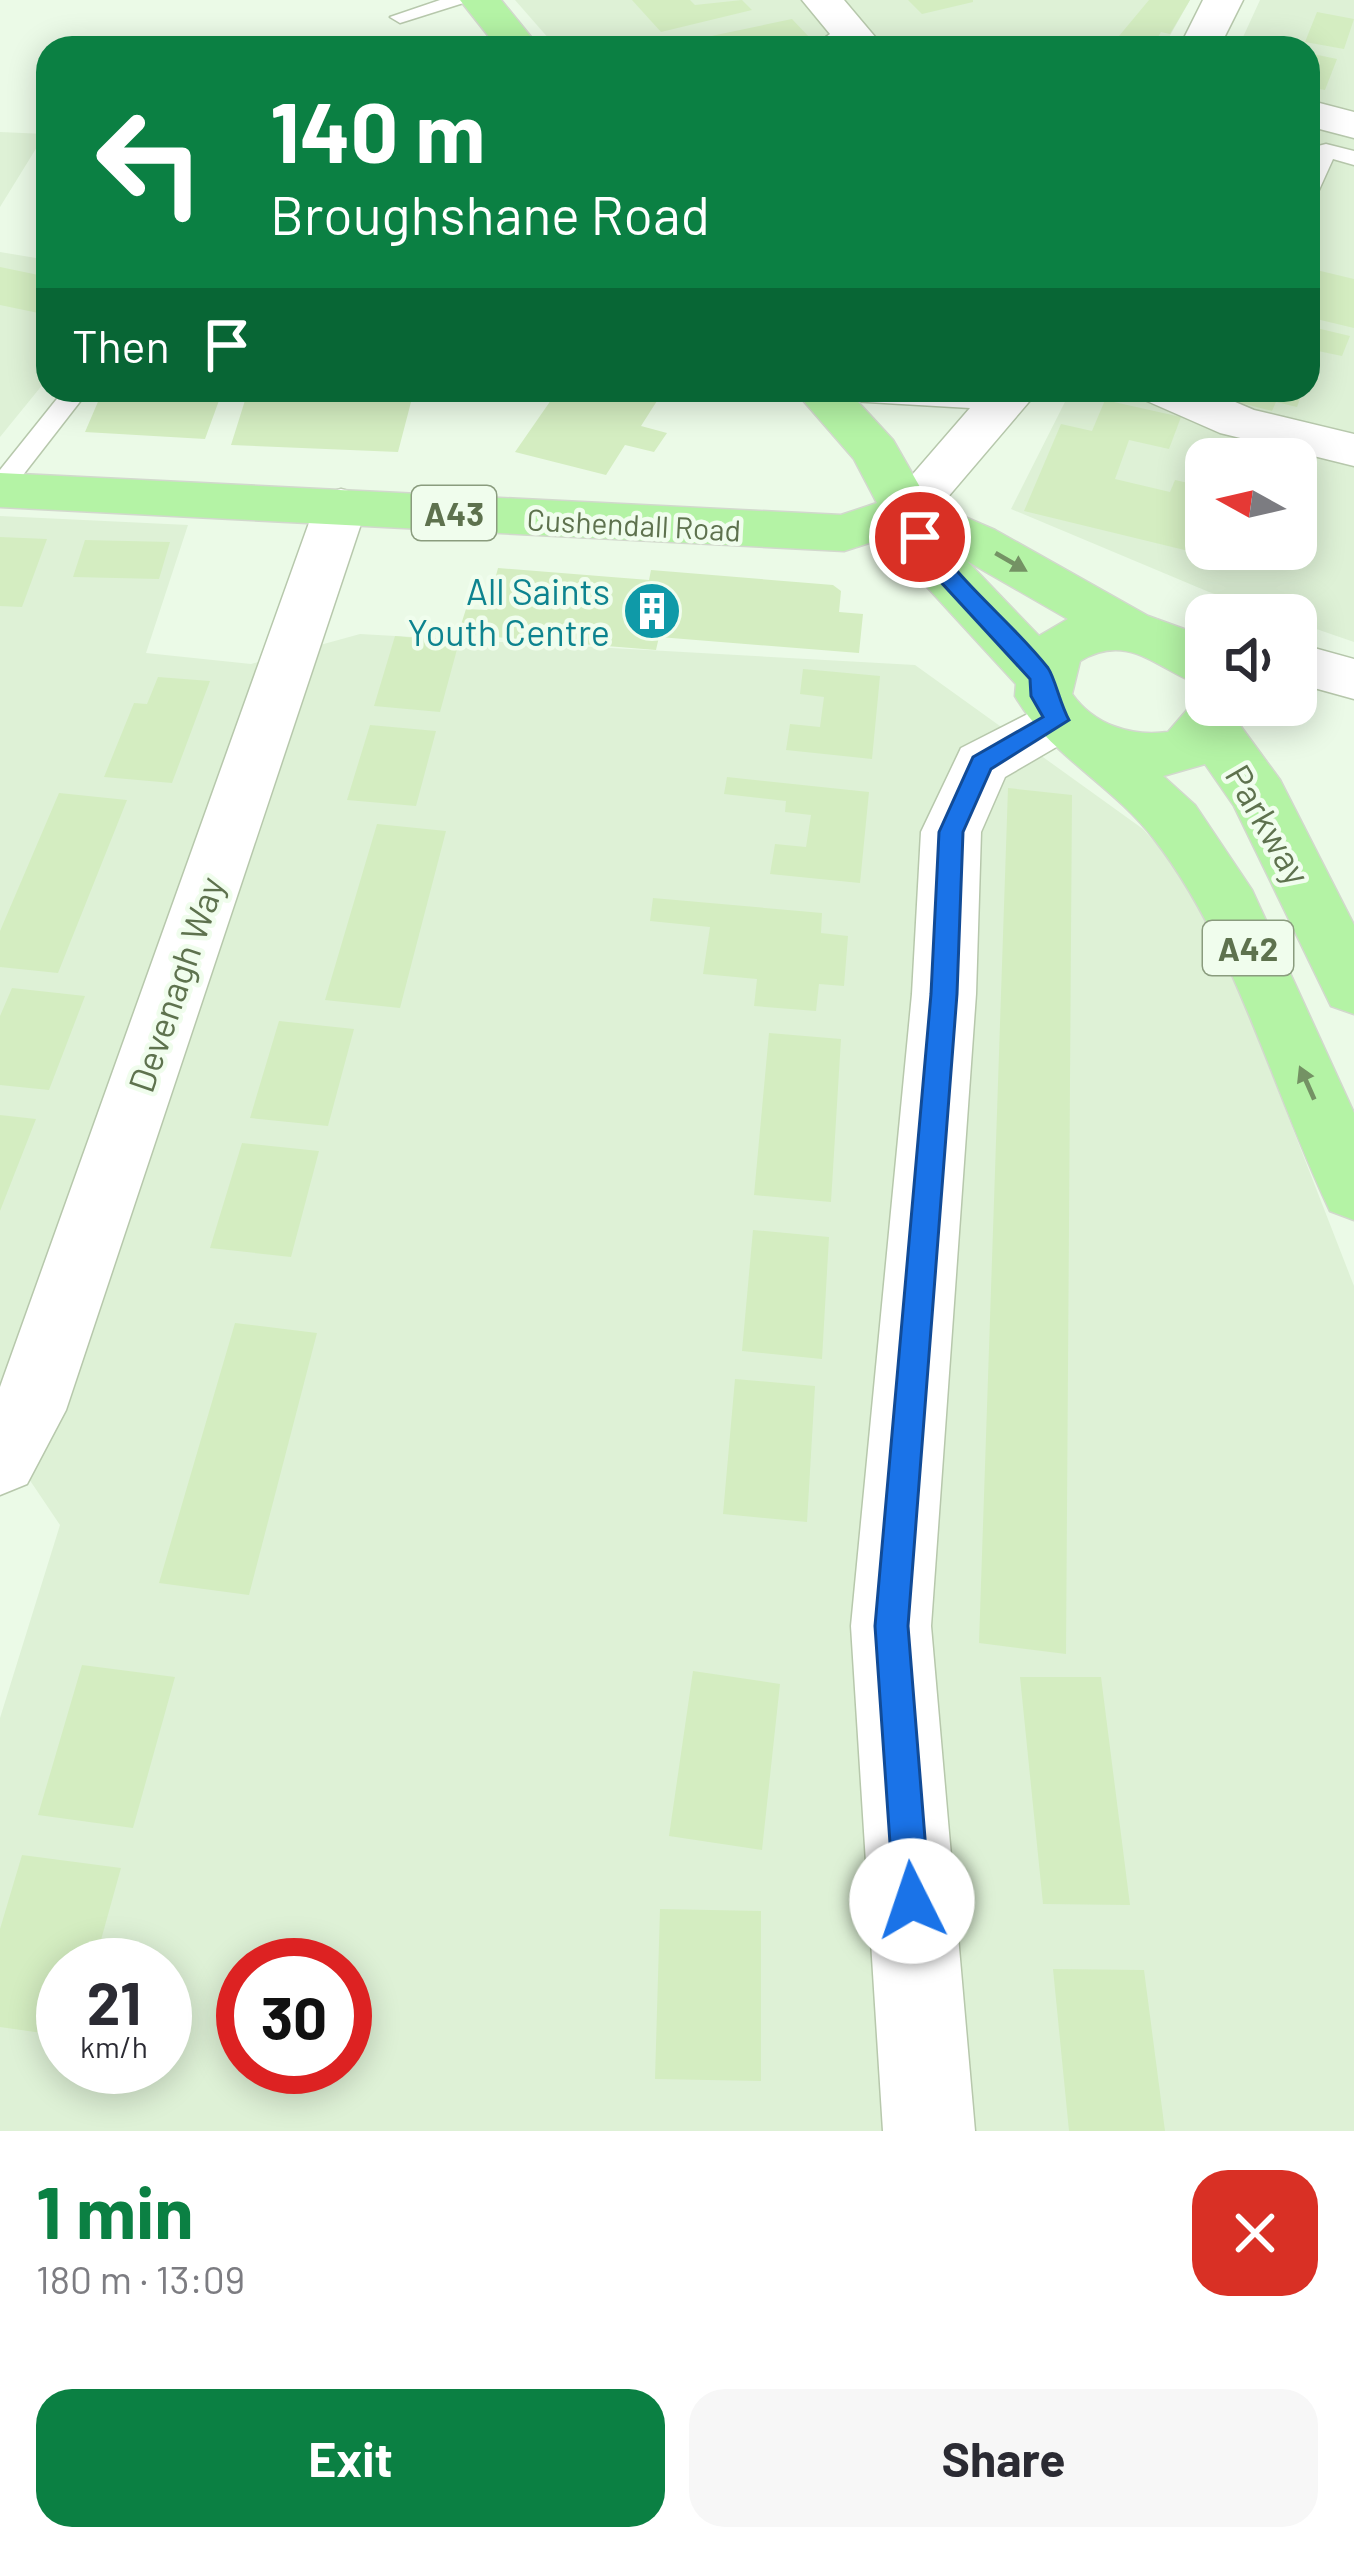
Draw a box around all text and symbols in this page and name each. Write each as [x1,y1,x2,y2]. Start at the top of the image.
text: 140 m [270,79,485,180]
icon: left [72,84,228,240]
text: Broughshane Road [270,181,710,246]
icon: arrive [194,312,260,378]
text: Then [72,318,170,372]
north arrow [1185,438,1317,570]
map controls [1185,438,1317,726]
road number: A43 [412,486,496,540]
pin [869,486,971,588]
street label: Cushendall Road [526,500,742,548]
icon: arrive [887,504,953,570]
one-way arrow [994,551,1028,572]
place label: All Saints Youth Centre [408,569,610,653]
building icon: All Saints Youth Centre [621,580,683,642]
button: sound [1185,594,1317,726]
street label: Parkway [1218,756,1320,892]
street label: Devenagh Way [118,871,232,1097]
road number: A42 [1203,921,1293,975]
one-way arrow [1297,1065,1317,1100]
position arrow [849,1838,975,1964]
speed limit sign: 30 [216,1938,372,2094]
text: 21 [87,1965,141,2037]
text: km/h [80,2028,148,2064]
text: 1 min [36,2167,194,2253]
button: close [1192,2170,1318,2296]
text: 180 m · 13:09 [36,2255,245,2302]
button: Exit [36,2389,665,2527]
button: Share [689,2389,1318,2527]

